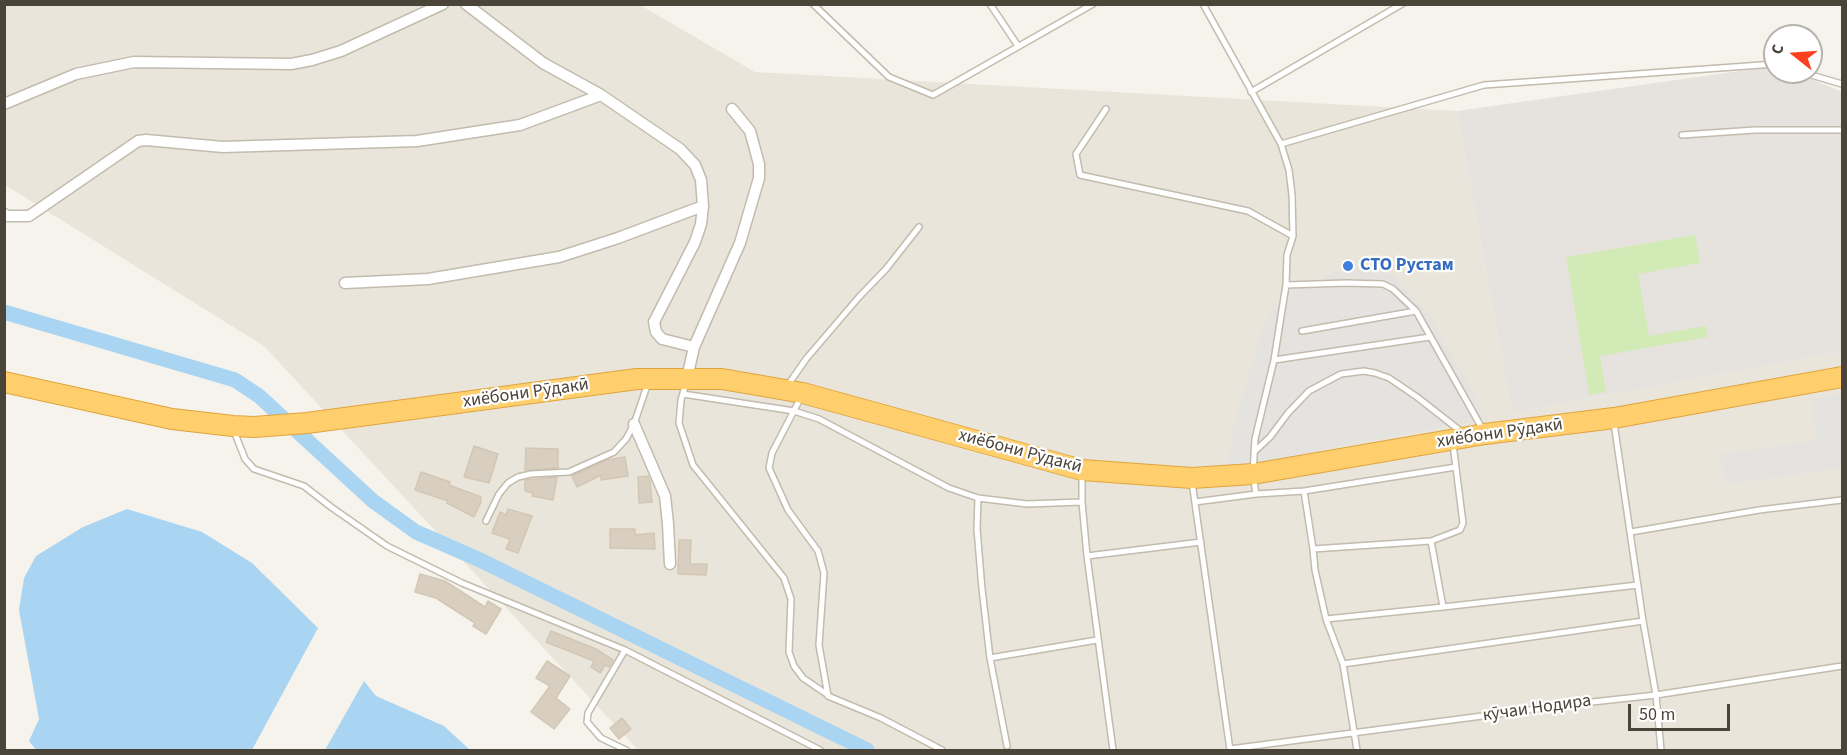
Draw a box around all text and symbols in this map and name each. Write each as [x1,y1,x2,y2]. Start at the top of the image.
north arrow [1763,24,1823,84]
text: С [1766,42,1790,57]
place label: СТО Рустам [1360,255,1454,277]
marker: СТО Рустам [1341,259,1355,273]
street label: хиёбони Рӯдакӣ [462,374,590,414]
street label: хиёбони Рӯдакӣ [1436,414,1564,454]
street label: хиёбони Рӯдакӣ [956,425,1084,479]
street label: кӯчаи Нодира [1481,691,1593,727]
scale bar [1631,692,1733,730]
text: 50 m [1639,702,1675,727]

